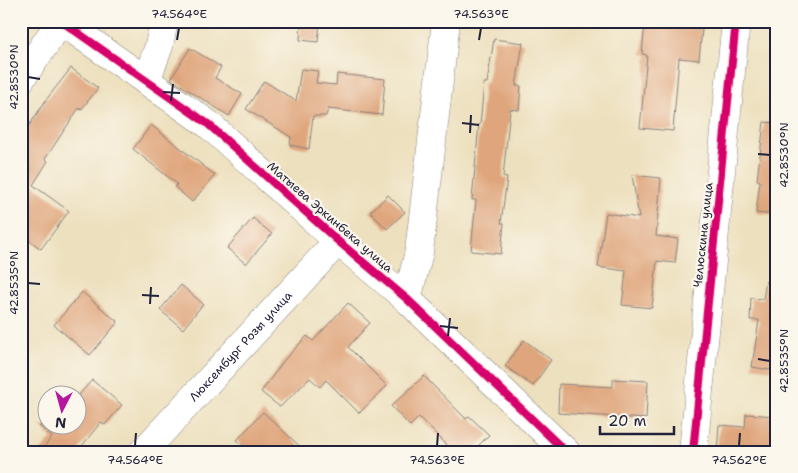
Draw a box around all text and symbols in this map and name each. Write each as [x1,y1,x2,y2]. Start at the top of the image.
text: 74.564°E [151,6,207,22]
text: 74.563°E [453,6,509,22]
text: 42.8530°N [6,44,22,110]
text: 42.8530°N [776,122,792,188]
street label: Матыева Эркинбека улица [264,158,397,276]
street label: Челюскина улица [690,181,717,288]
text: 42.8535°N [6,251,22,315]
street label: Люксембург Розы улица [186,287,296,405]
text: 42.8535°N [776,329,792,393]
north arrow [38,386,88,436]
scale bar [600,403,674,435]
text: 20 m [608,411,647,431]
text: N [54,413,67,432]
text: 74.564°E [107,452,163,468]
text: 74.563°E [409,452,465,468]
text: 74.562°E [711,452,767,468]

